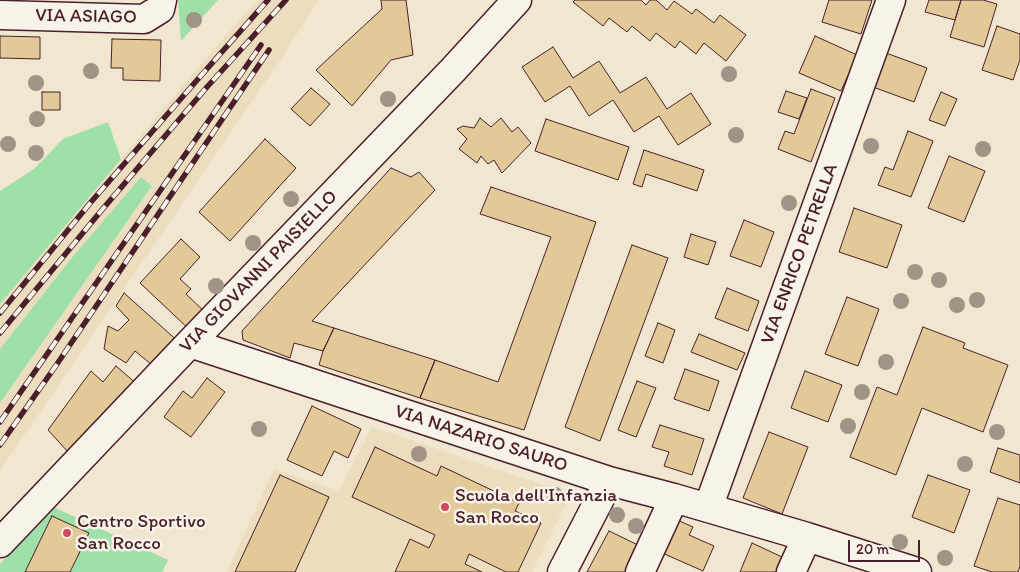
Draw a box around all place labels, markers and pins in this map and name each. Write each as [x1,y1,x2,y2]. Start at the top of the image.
place label: Scuola dell'Infanzia San Rocco [455,485,617,529]
marker: Scuola dell'Infanzia San Rocco [439,501,451,513]
place label: Centro Sportivo San Rocco [77,511,206,555]
marker: Centro Sportivo San Rocco [61,527,73,539]

